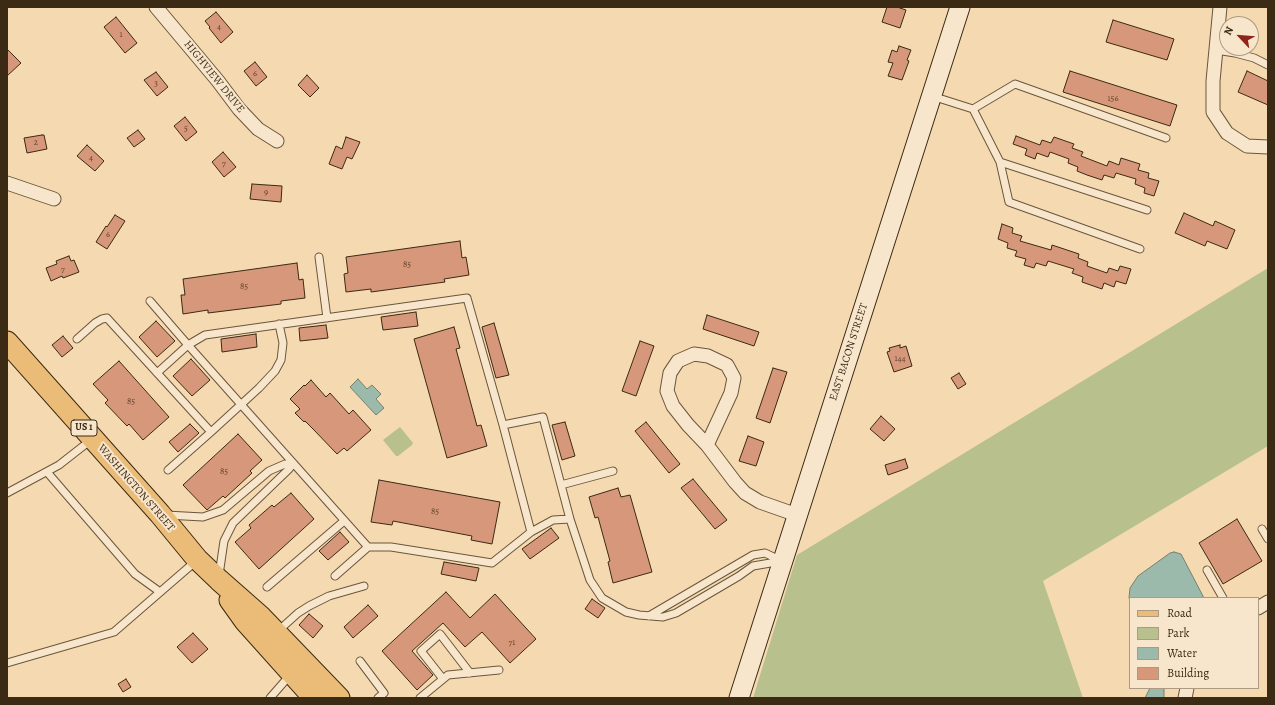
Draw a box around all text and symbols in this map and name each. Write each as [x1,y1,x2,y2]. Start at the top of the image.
north arrow [1219,16,1259,56]
house number: 4 [217,22,221,32]
text: N [1220,24,1237,38]
house number: 1 [119,30,123,40]
street label: HIGHVIEW DRIVE [181,38,247,116]
house number: 6 [253,69,257,79]
house number: 3 [154,79,158,89]
house number: 156 [1107,94,1119,104]
house number: 5 [184,124,188,134]
house number: 2 [34,138,38,148]
house number: 4 [89,153,93,163]
house number: 7 [222,159,226,169]
house number: 9 [264,188,268,198]
house number: 6 [106,230,110,240]
house number: 85 [403,260,411,270]
house number: 7 [61,265,65,275]
house number: 85 [240,282,248,292]
street label: EAST BACON STREET [827,302,871,402]
house number: 144 [894,354,906,364]
house number: 85 [127,397,135,407]
road number: US 1 [71,420,97,436]
street label: WASHINGTON STREET [95,442,177,534]
house number: 85 [220,467,228,477]
house number: 85 [431,507,439,517]
legend [1129,597,1259,689]
text: Road [1167,605,1192,621]
text: Park [1167,625,1190,641]
house number: 71 [509,638,515,648]
text: Water [1167,645,1197,661]
text: Building [1167,665,1209,681]

